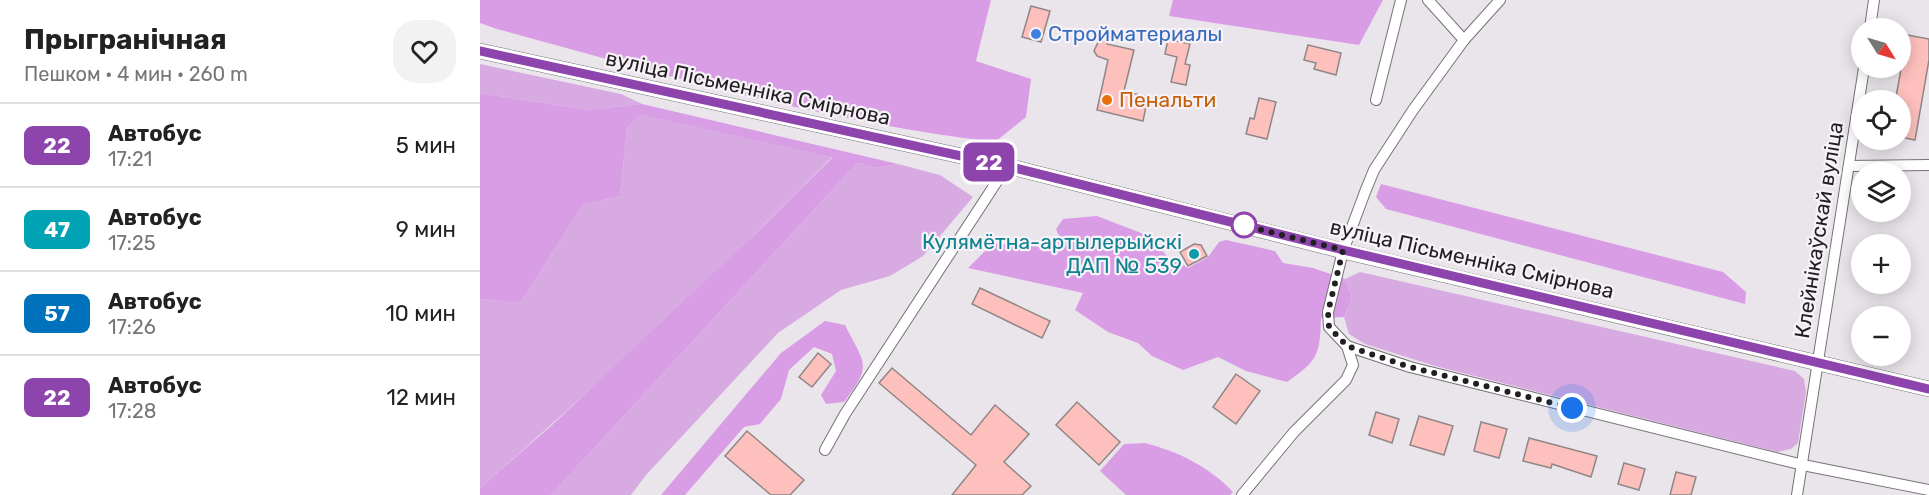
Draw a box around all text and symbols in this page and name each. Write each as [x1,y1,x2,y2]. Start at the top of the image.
north arrow [1851,18,1911,78]
map controls [1851,18,1911,366]
button: heart [393,20,456,83]
place label: Стройматериалы [1048,21,1222,46]
text: Прыгранічная [24,23,227,56]
marker: Стройматериалы [1029,27,1043,41]
street label: вуліца Пісьменніка Смірнова [603,45,893,130]
text: Пешком · 4 мин · 260 m [24,62,248,86]
place label: Пенальти [1119,87,1216,112]
button: locate [1851,90,1911,150]
marker: Пенальти [1100,93,1114,107]
text: Автобус [108,120,202,147]
street label: Клейнікаўскай вуліца [1789,120,1848,340]
text: 5 мин [396,132,456,159]
text: 22 [43,133,71,158]
line badge: 22 [962,142,1016,182]
text: 17:21 [108,147,152,171]
text: 22 [975,150,1003,175]
button: layers [1851,162,1911,222]
text: Автобус [108,204,202,231]
unlabelled marker [1231,212,1257,238]
street label: вуліца Пісьменніка Смірнова [1328,214,1617,303]
text: 9 мин [396,216,456,243]
text: 47 [44,217,70,242]
place label: Кулямётна-артылерыйскі ДАП № 539 [922,229,1182,278]
text: 17:25 [108,231,156,255]
button: + [1851,234,1911,294]
marker: Кулямётна-артылерыйскі ДАП № 539 [1187,247,1201,261]
text: Автобус [108,288,202,315]
text: 10 мин [385,300,456,327]
text: 57 [44,301,70,326]
button: − [1851,306,1911,366]
text: 17:26 [108,315,156,339]
text: Автобус [108,372,202,399]
text: 12 мин [386,384,456,411]
text: 22 [43,385,71,410]
your location [1557,393,1587,423]
text: 17:28 [108,399,156,423]

